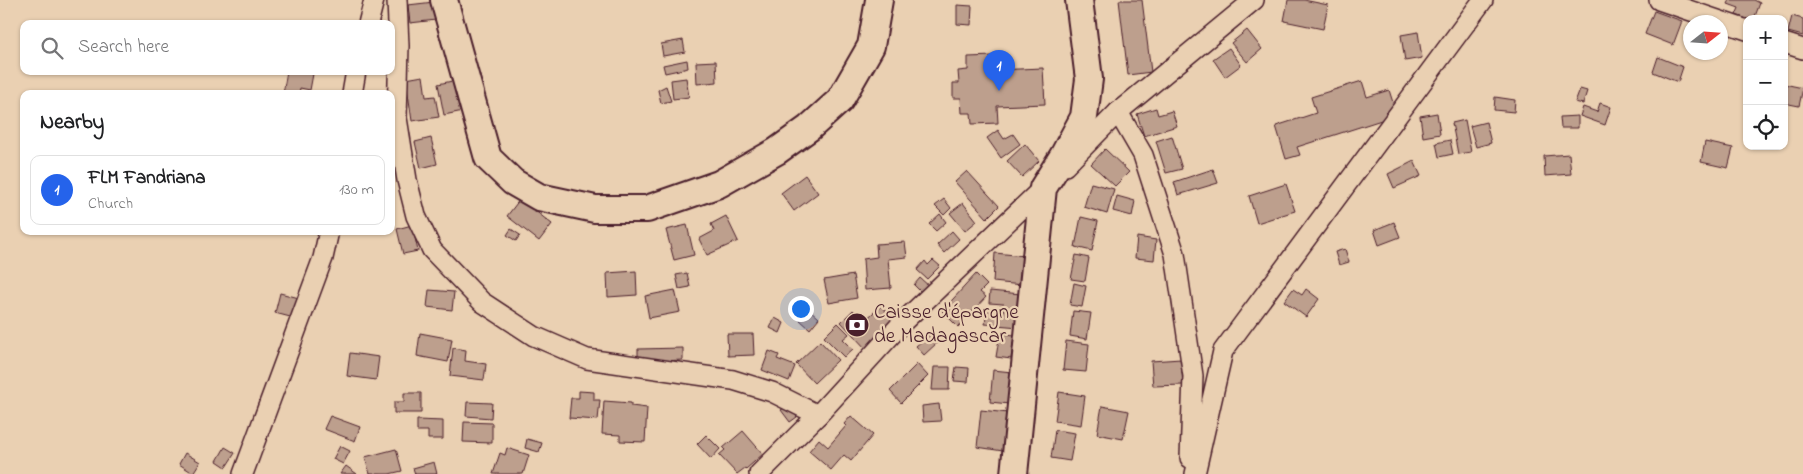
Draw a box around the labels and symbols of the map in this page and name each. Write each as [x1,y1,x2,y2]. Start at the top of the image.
north arrow [1683,15,1728,60]
pin: 1 [983,50,1015,91]
your location [788,296,814,322]
place label: Caisse d'épargne de Madagascar [874,298,1019,354]
bank icon: Caisse d'épargne de Madagascar [844,312,870,338]

